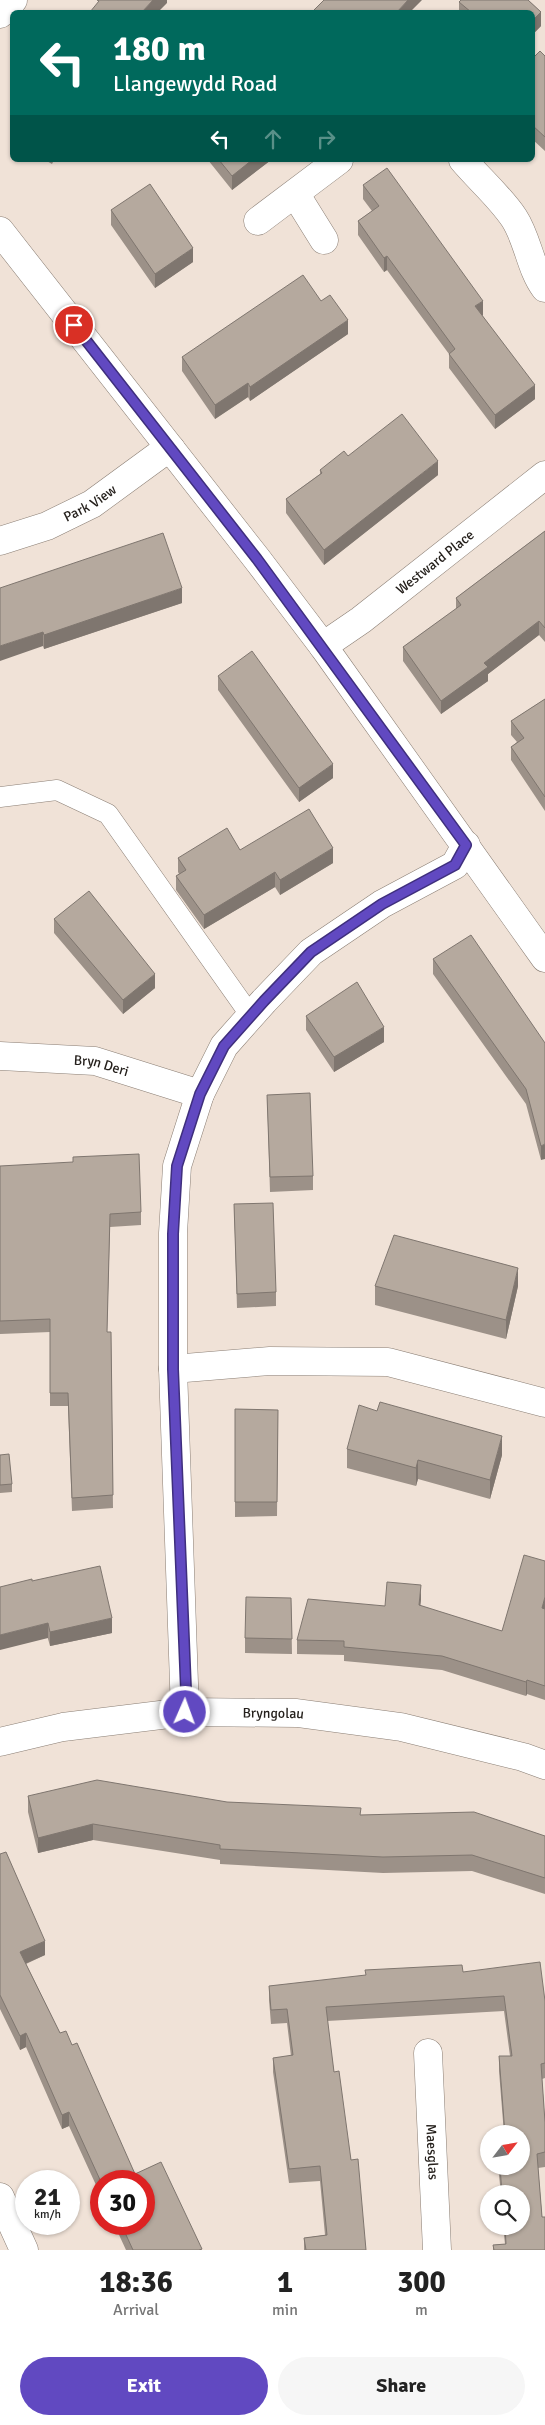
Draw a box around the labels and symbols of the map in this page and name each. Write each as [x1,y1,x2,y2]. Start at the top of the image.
pin [53,304,95,346]
street label: Park View [61,481,120,526]
street label: Westward Place [393,526,478,598]
street label: Bryn Deri [73,1052,131,1080]
position arrow [158,1685,210,1737]
street label: Bryngolau [242,1705,305,1723]
street label: Maesglas [422,2123,442,2180]
north arrow [480,2125,530,2175]
speed limit sign: 30 [90,2170,155,2235]

